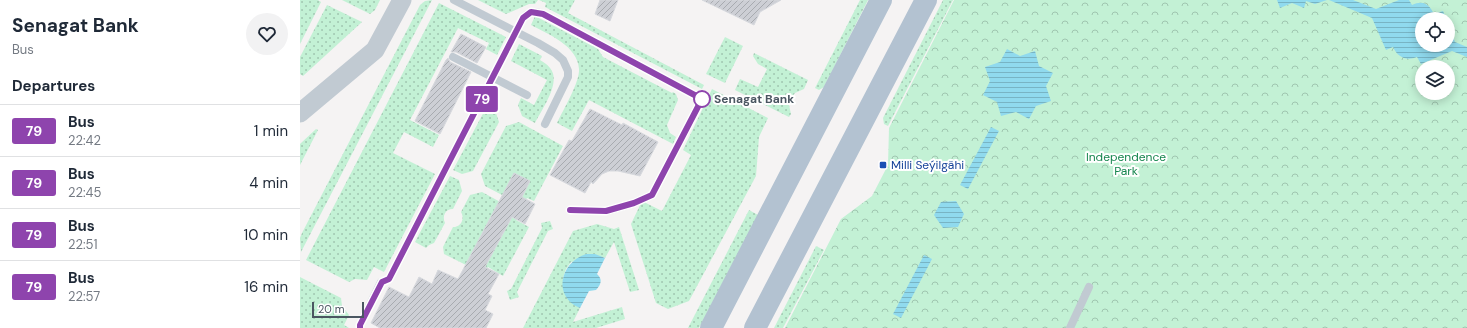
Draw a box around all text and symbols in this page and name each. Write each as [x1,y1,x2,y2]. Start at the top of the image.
map controls [1415,12,1455,100]
button: locate [1415,12,1455,52]
text: Senagat Bank [12,13,139,38]
button: heart [246,13,288,55]
text: Bus [12,41,34,58]
button: layers [1415,60,1455,100]
text: Departures [12,76,95,96]
line badge: 79 [464,86,500,112]
text: 79 [474,90,490,108]
marker: Senagat Bank [693,90,711,108]
place label: Senagat Bank [714,91,794,107]
text: Bus [68,112,95,132]
text: 1 min [254,121,288,141]
text: 79 [26,122,42,140]
text: 22:42 [68,132,101,149]
park label: Independence Park [1086,149,1166,179]
place label: Milli Seýilgähi [891,157,964,173]
marker: Milli Seýilgähi [878,160,888,170]
text: Bus [68,164,95,184]
text: 4 min [249,173,288,193]
text: 79 [26,174,42,192]
text: 22:45 [68,184,101,201]
text: Bus [68,216,95,236]
text: 10 min [243,225,288,245]
text: 79 [26,226,42,244]
text: 22:51 [68,236,98,253]
text: Bus [68,268,95,288]
text: 16 min [244,277,288,297]
text: 79 [26,278,42,296]
text: 22:57 [68,288,100,305]
scale bar [312,300,364,319]
text: 20 m [318,302,344,316]

